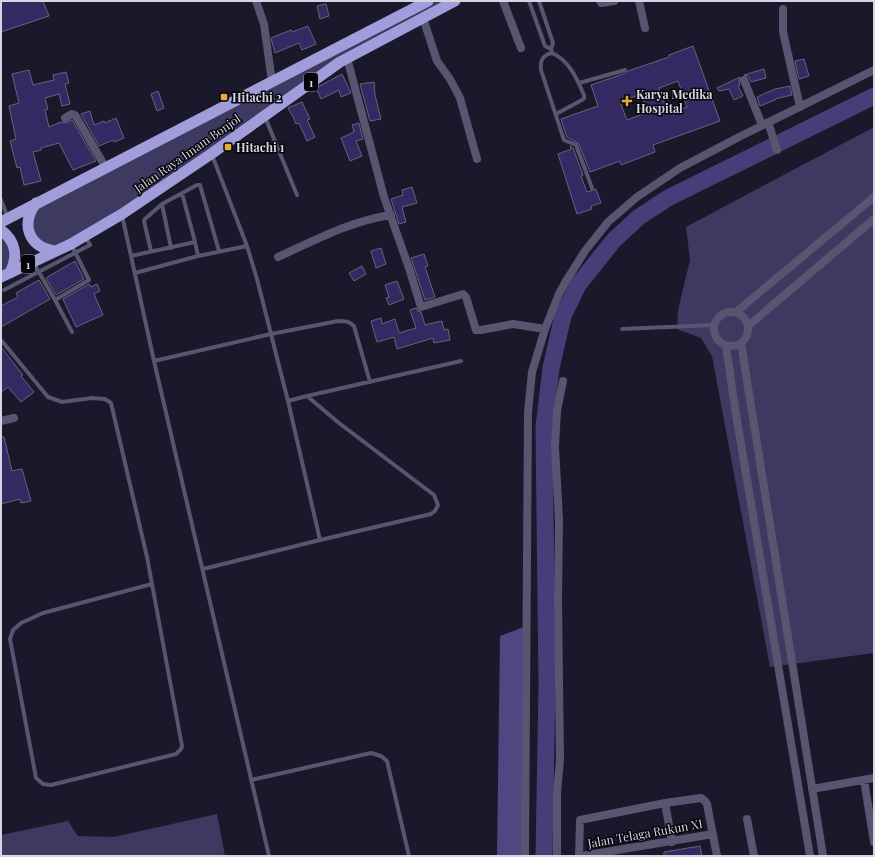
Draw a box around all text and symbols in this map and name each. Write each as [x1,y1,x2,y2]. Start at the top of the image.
road number: 1 [304,73,318,91]
place label: Karya Medika Hospital [636,86,713,116]
place label: Hitachi 2 [232,89,282,105]
marker: Hitachi 2 [219,92,229,102]
marker: Karya Medika Hospital [621,95,633,107]
street label: Jalan Raya Imam Bonjol [130,110,244,196]
place label: Hitachi 1 [236,139,285,155]
marker: Hitachi 1 [223,142,233,152]
road number: 1 [21,255,35,273]
street label: Jalan Telaga Rukun XI [585,815,704,851]

